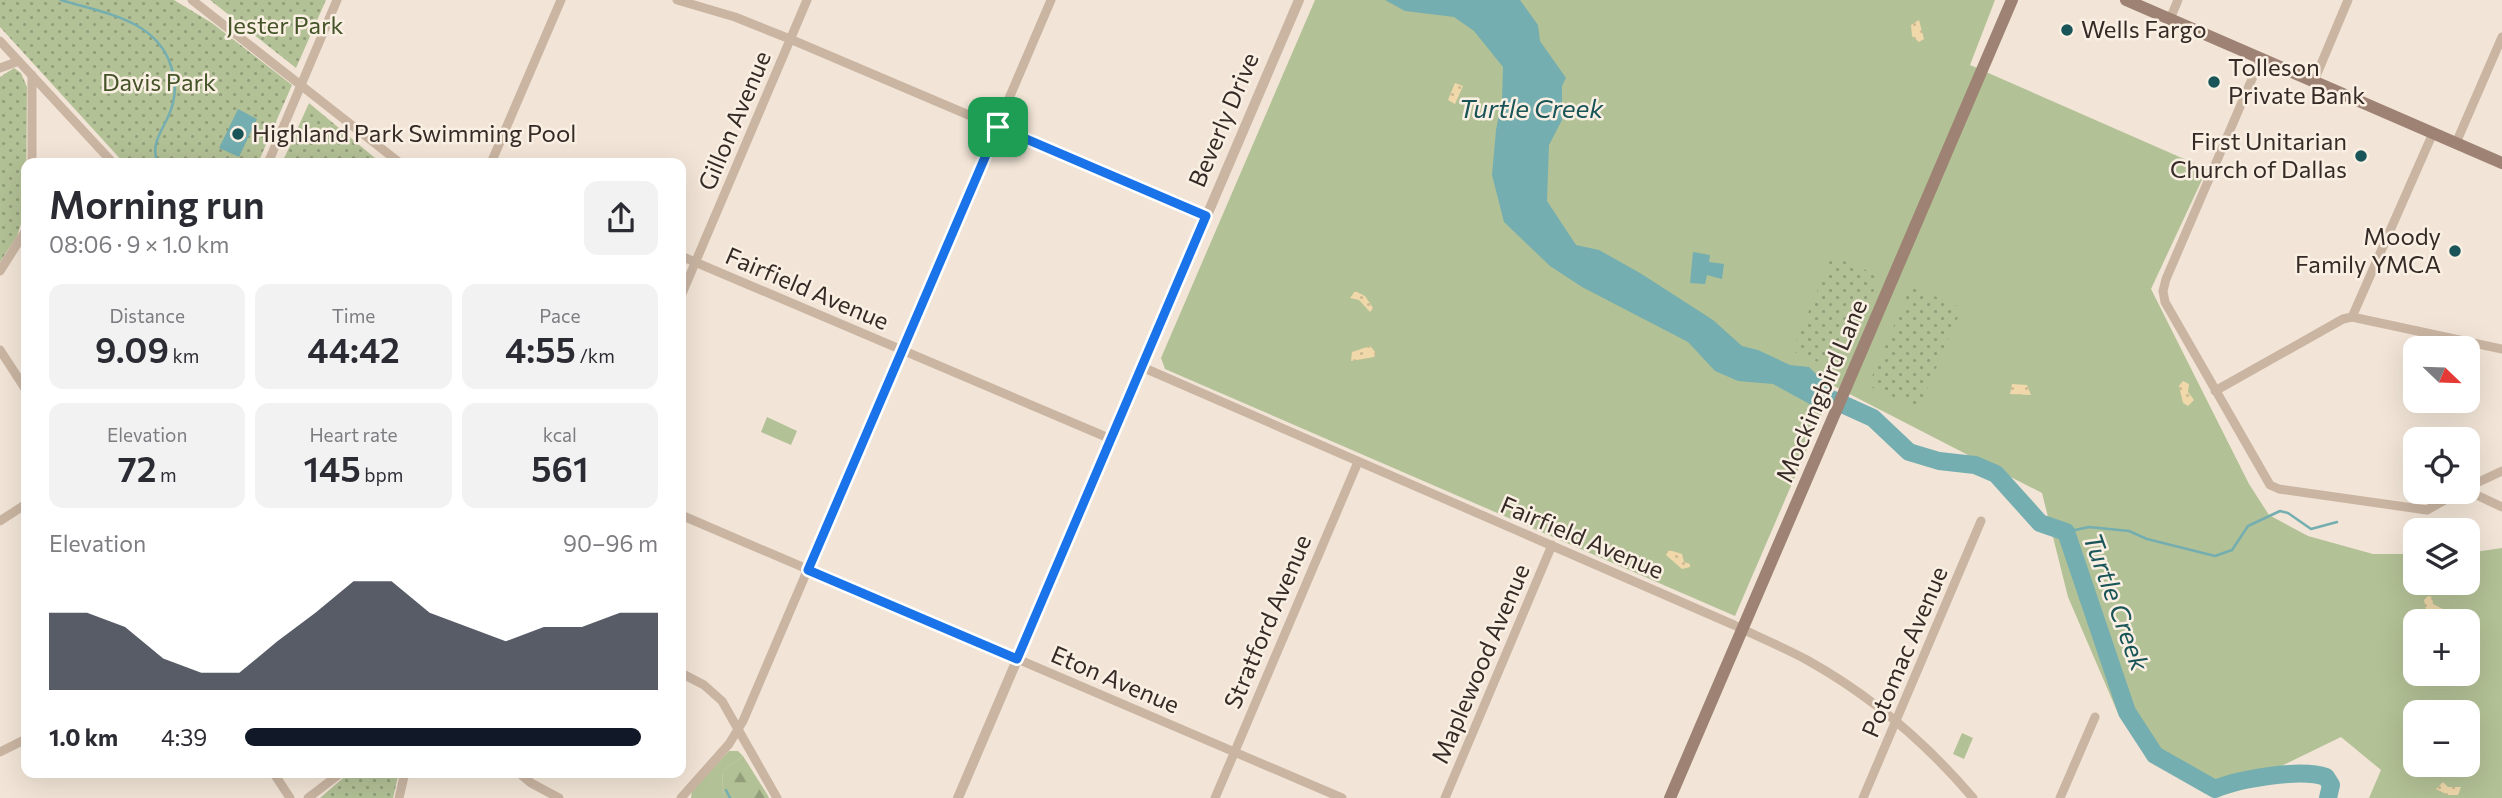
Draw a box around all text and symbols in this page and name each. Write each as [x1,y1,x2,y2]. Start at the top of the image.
park label: Jester Park [226,10,344,39]
place label: Wells Fargo [2081,14,2207,43]
marker: Wells Fargo [2059,22,2075,38]
street label: Gillon Avenue [691,46,776,194]
street label: Beverly Drive [1181,48,1264,191]
place label: Tolleson Private Bank [2228,52,2365,109]
park label: Davis Park [102,67,216,96]
marker: Tolleson Private Bank [2206,74,2222,90]
water label: Turtle Creek [1459,92,1604,123]
pin [968,97,1028,157]
icon: arrive [979,108,1017,146]
place label: Highland Park Swimming Pool [252,118,576,147]
marker: Highland Park Swimming Pool [230,126,246,142]
place label: First Unitarian Church of Dallas [2170,126,2347,183]
marker: First Unitarian Church of Dallas [2353,148,2369,164]
text: Morning run [49,180,265,227]
button: share [584,181,658,255]
place label: Moody Family YMCA [2295,221,2441,278]
text: 08:06 · 9 × 1.0 km [49,230,229,258]
street label: Fairfield Avenue [722,240,894,335]
marker: Moody Family YMCA [2447,243,2463,259]
street label: Mockingbird Lane [1769,295,1872,486]
text: Distance [109,304,185,327]
text: Time [332,304,375,327]
text: Pace [539,304,580,327]
text: 9.09 [95,327,169,370]
text: 44:42 [307,327,400,370]
text: 4:55 [505,327,576,370]
north arrow [2403,336,2480,413]
map controls [2403,336,2480,777]
text: km [169,344,199,367]
text: /km [576,344,615,367]
text: Elevation [107,423,187,446]
text: Heart rate [309,423,398,446]
text: kcal [543,423,577,446]
button: locate [2403,427,2480,504]
text: 72 [118,446,156,489]
text: 145 [304,446,361,489]
text: 561 [531,446,588,489]
text: m [156,463,177,486]
text: bpm [361,463,403,486]
street label: Fairfield Avenue [1497,489,1669,584]
button: layers [2403,518,2480,595]
water label: Turtle Creek [2078,528,2157,676]
text: Elevation [49,529,146,557]
text: 90–96 m [563,529,658,557]
street label: Stratford Avenue [1217,530,1316,713]
street label: Maplewood Avenue [1424,559,1535,768]
street label: Potomac Avenue [1855,562,1953,741]
button: + [2403,609,2480,686]
street label: Eton Avenue [1047,639,1184,719]
button: − [2403,700,2480,777]
text: 1.0 km [49,723,118,751]
text: 4:39 [161,723,207,751]

